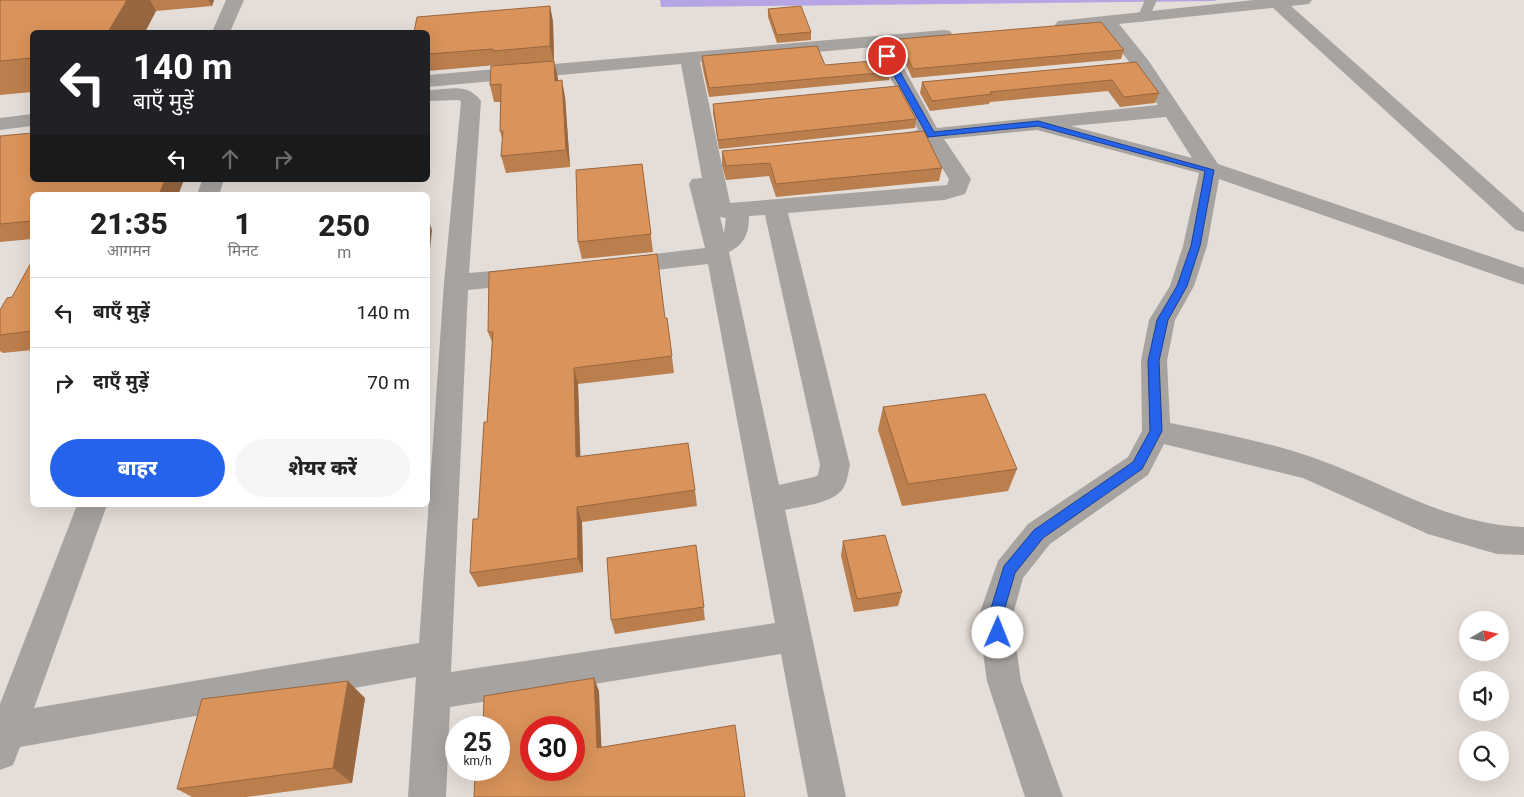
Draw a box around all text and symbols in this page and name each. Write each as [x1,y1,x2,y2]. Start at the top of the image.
pin [866,35,908,77]
icon: arrive [873,42,901,70]
text: 140 m [133,47,232,88]
icon: left [50,50,115,115]
text: बाएँ मुड़ें [133,89,194,114]
icon: left [163,145,191,173]
icon: ahead [216,145,244,173]
icon: right [269,145,297,173]
text: 21:35 [90,206,168,241]
text: 1 [234,206,252,241]
text: 250 [318,208,370,243]
text: आगमन [107,241,151,260]
text: मिनट [228,241,258,260]
text: m [337,243,351,262]
icon: left [50,299,78,327]
text: बाएँ मुड़ें [93,300,150,323]
text: 140 m [357,301,410,324]
icon: right [50,369,78,397]
text: दाएँ मुड़ें [93,370,149,393]
text: 70 m [367,371,410,394]
button: बाहर [50,439,225,497]
button: शेयर करें [235,439,410,497]
position arrow [971,606,1023,658]
north arrow [1459,611,1509,661]
map controls [1459,611,1509,781]
button: sound [1459,671,1509,721]
speed limit sign: 30 [520,716,585,781]
text: 25 [463,728,492,757]
button: search [1459,731,1509,781]
text: km/h [463,754,492,768]

